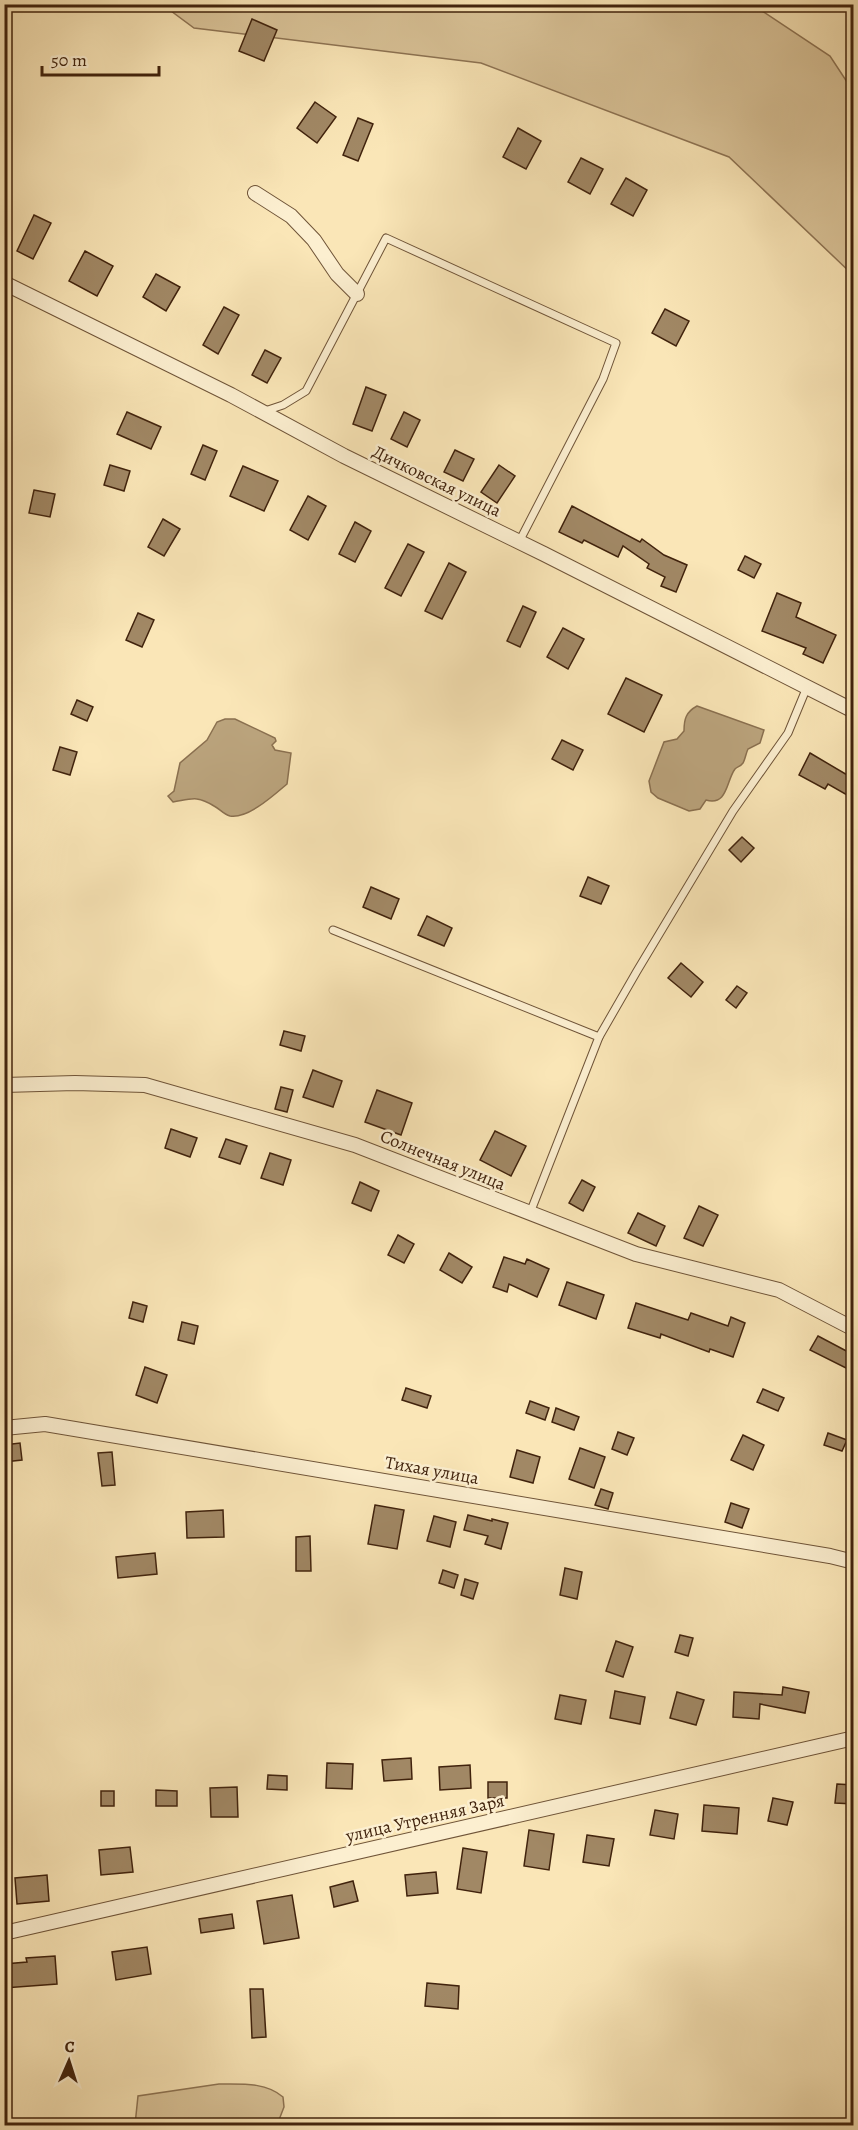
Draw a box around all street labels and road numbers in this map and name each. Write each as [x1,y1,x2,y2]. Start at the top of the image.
street label: Дичковская улица [369,439,506,523]
street label: Солнечная улица [377,1124,510,1196]
street label: Тихая улица [383,1450,481,1490]
street label: улица Утренняя Заря [342,1788,507,1848]

